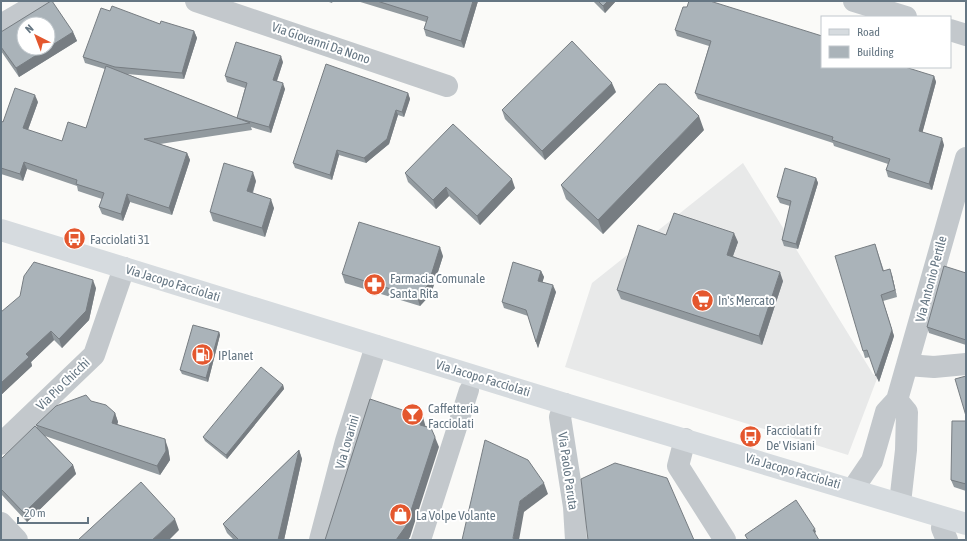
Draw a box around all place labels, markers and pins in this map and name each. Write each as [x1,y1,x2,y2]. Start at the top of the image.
bus stop icon: Facciolati 31 [61,226,87,252]
place label: Facciolati 31 [90,232,150,247]
place label: Farmacia Comunale Santa Rita [390,271,485,301]
pharmacy icon: Farmacia Comunale Santa Rita [361,272,387,298]
supermarket icon: In's Mercato [689,287,715,313]
place label: In's Mercato [718,293,775,308]
fuel station icon: IPlanet [189,342,215,368]
place label: IPlanet [218,348,253,363]
place label: Caffetteria Facciolati [428,401,479,431]
bar icon: Caffetteria Facciolati [399,402,425,428]
place label: Facciolati fr De' Visiani [766,423,821,453]
bus stop icon: Facciolati fr De' Visiani [737,424,763,450]
shop icon: La Volpe Volante [388,502,414,528]
place label: La Volpe Volante [416,508,496,523]

